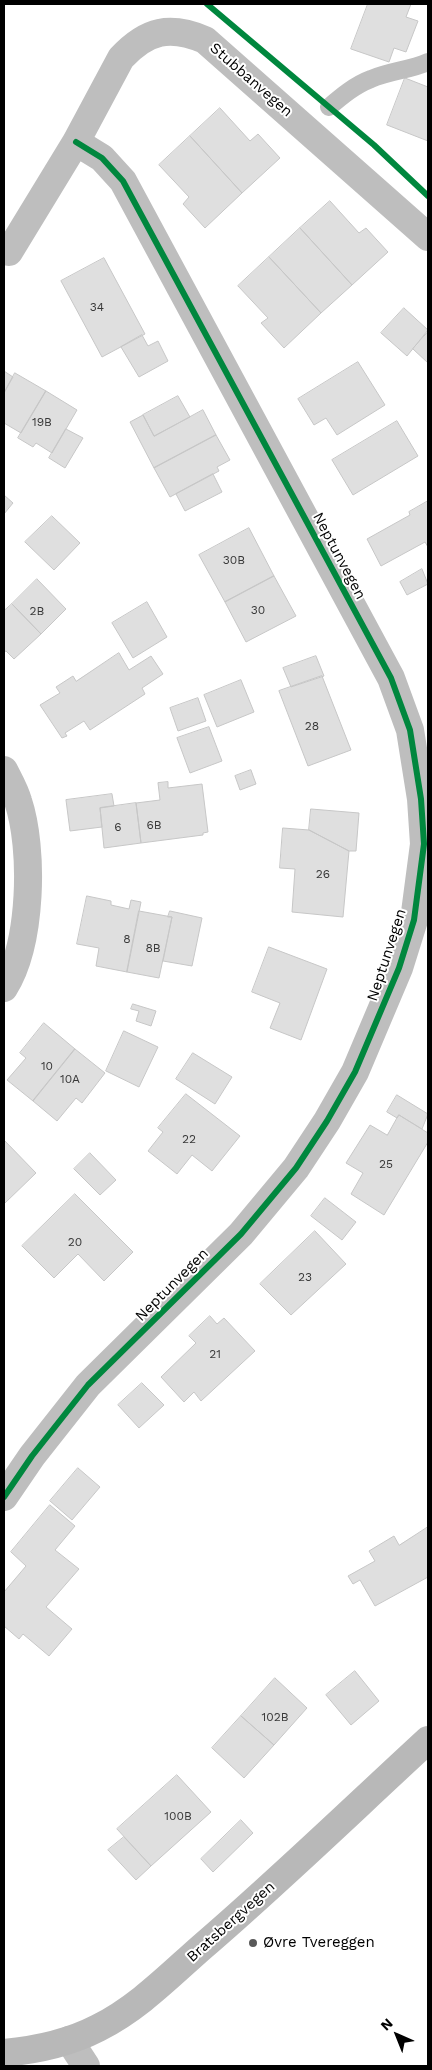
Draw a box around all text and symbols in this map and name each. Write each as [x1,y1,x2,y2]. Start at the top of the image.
street label: Stubbanvegen [206,39,296,121]
house number: 34 [90,300,104,314]
house number: 19B [32,415,52,429]
street label: Neptunvegen [309,509,369,603]
house number: 30B [223,553,245,567]
house number: 30 [251,603,265,617]
house number: 2B [30,604,44,618]
house number: 28 [305,719,319,733]
house number: 6B [146,818,162,832]
house number: 6 [114,820,122,834]
house number: 26 [316,867,330,881]
street label: Neptunvegen [364,907,410,1003]
house number: 8 [123,932,131,946]
house number: 8B [145,941,161,955]
house number: 10 [41,1059,53,1073]
house number: 10A [60,1072,80,1086]
house number: 22 [182,1132,196,1146]
house number: 25 [379,1157,393,1171]
house number: 20 [68,1235,82,1249]
street label: Neptunvegen [132,1245,212,1325]
house number: 23 [298,1270,312,1284]
house number: 21 [209,1347,221,1361]
house number: 102B [262,1710,288,1724]
house number: 100B [164,1809,192,1823]
street label: Bratsbergvegen [183,1878,279,1966]
place label: Øvre Tvereggen [263,1934,375,1952]
marker: Øvre Tvereggen [247,1937,259,1949]
north arrow [372,2010,422,2060]
text: N [377,2015,396,2034]

